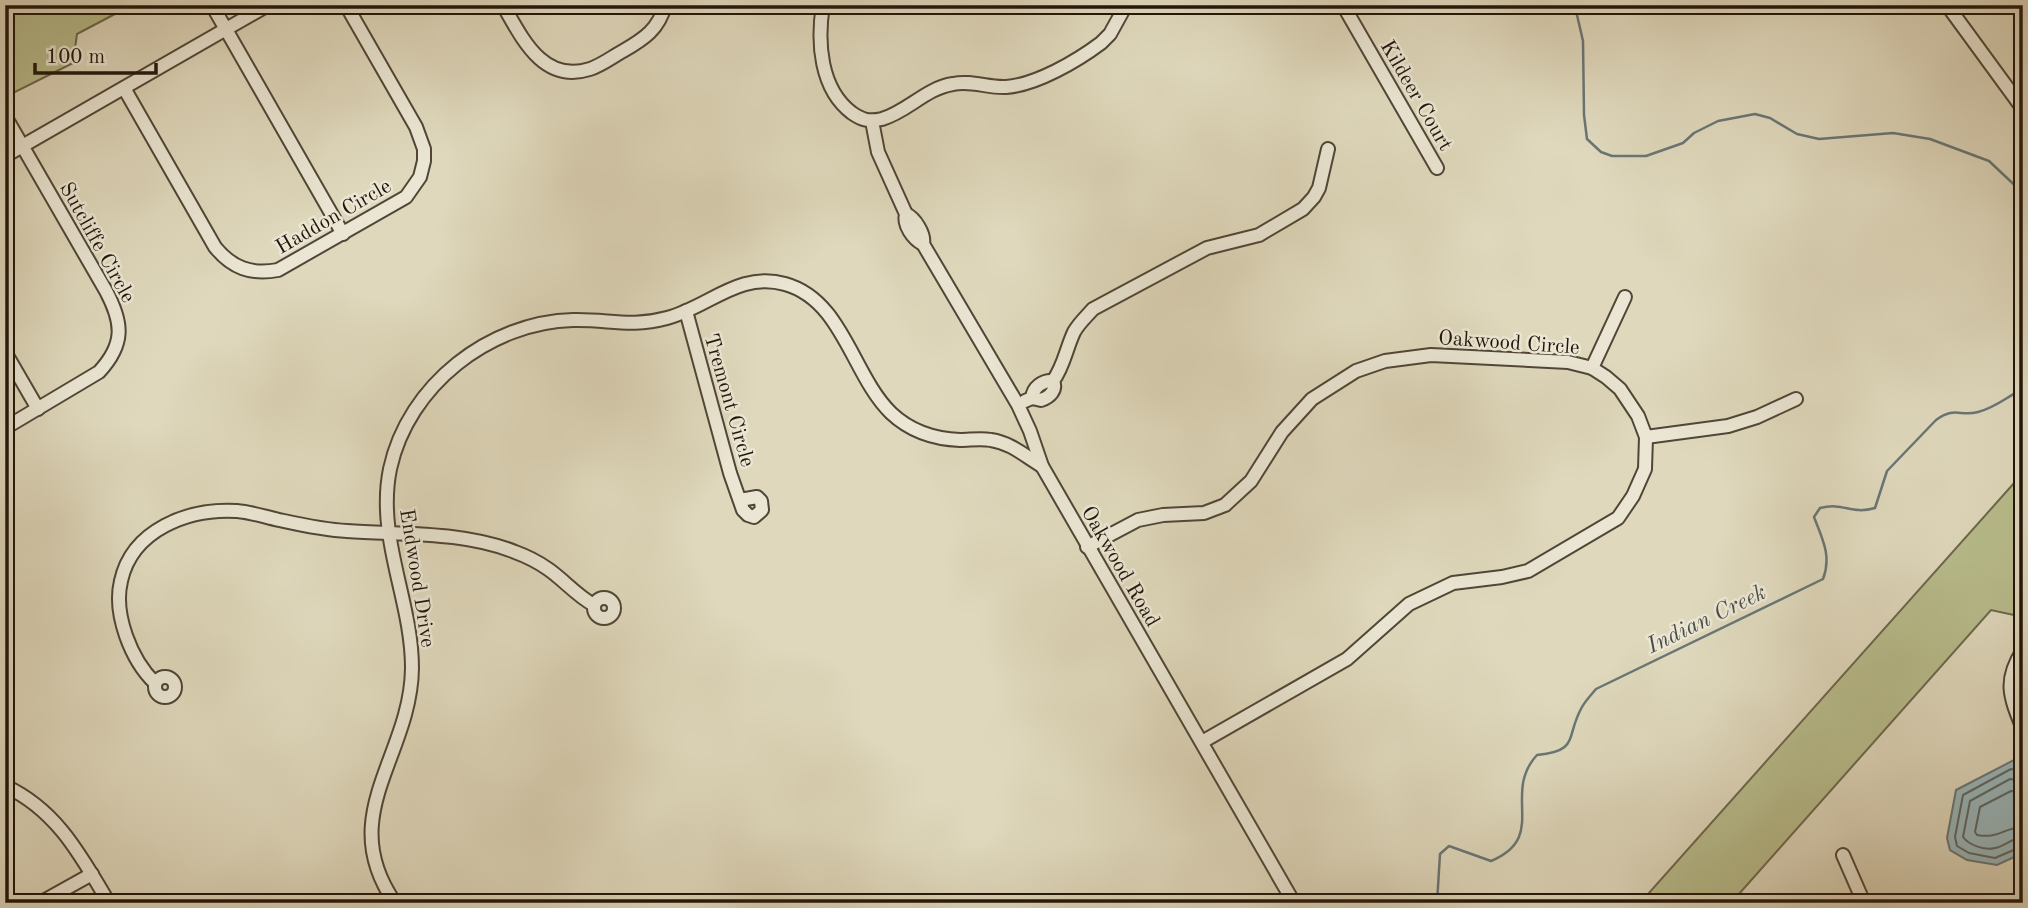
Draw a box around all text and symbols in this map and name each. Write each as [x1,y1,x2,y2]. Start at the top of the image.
scale bar [35,32,156,76]
street label: Kildeer Court [1376,37,1456,155]
text: 100 m [46,47,105,68]
street label: Haddon Circle [272,176,395,259]
street label: Sutcliffe Circle [55,179,138,307]
street label: Oakwood Circle [1437,328,1580,359]
street label: Tremont Circle [699,331,758,470]
street label: Oakwood Road [1077,503,1163,631]
street label: Endwood Drive [395,507,438,649]
water label: Indian Creek [1642,581,1770,659]

